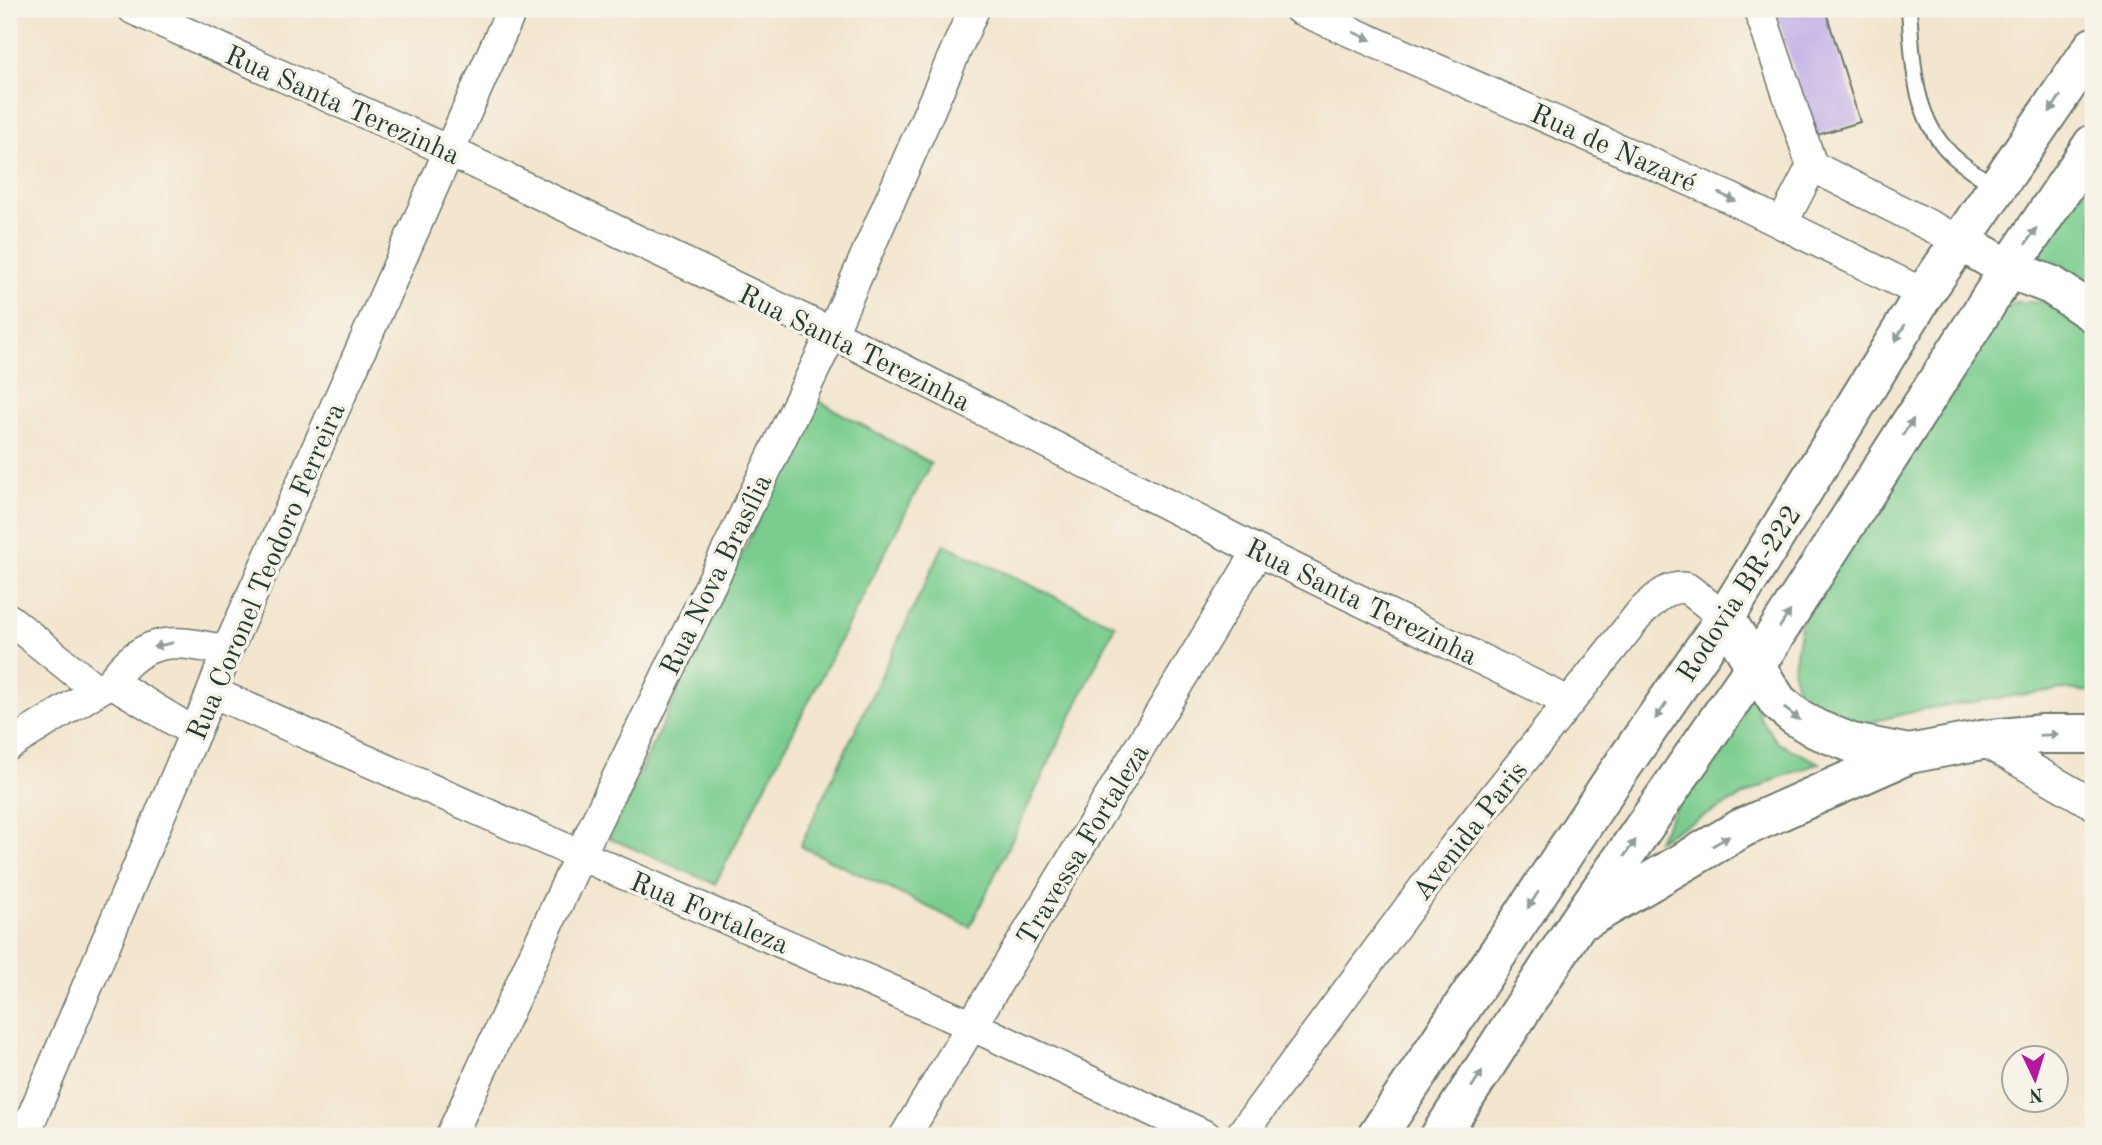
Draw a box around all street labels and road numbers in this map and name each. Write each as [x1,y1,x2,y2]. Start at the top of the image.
street label: Rua Santa Terezinha [220,42,464,171]
street label: Rua de Nazaré [1526,101,1700,199]
street label: Rua Santa Terezinha [733,281,974,418]
street label: Rua Coronel Teodoro Ferreira [184,399,352,745]
street label: Rua Nova Brasília [657,470,779,680]
street label: Rodovia BR-222 [1673,502,1808,688]
street label: Rua Santa Terezinha [1240,535,1481,672]
street label: Travessa Fortaleza [1014,740,1156,951]
street label: Avenida Paris [1409,757,1534,907]
street label: Rua Fortaleza [625,869,792,961]

